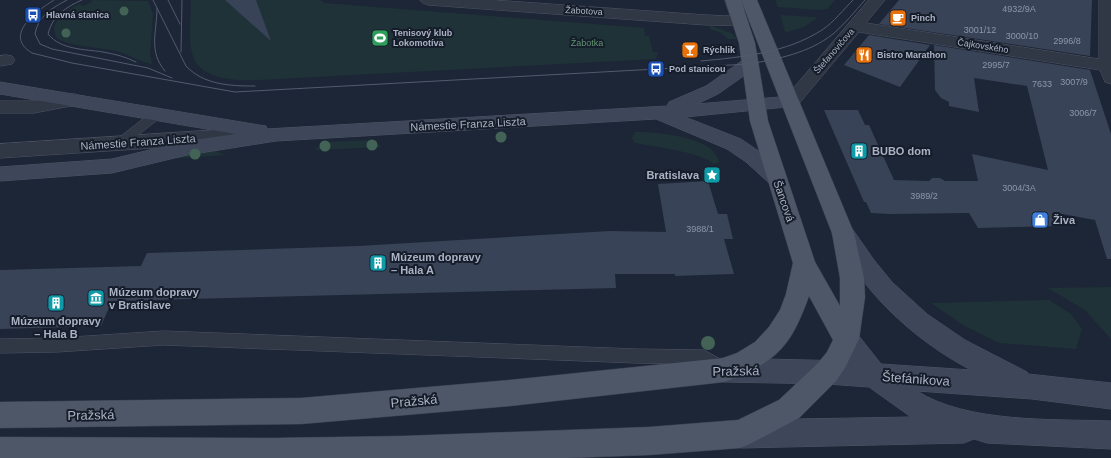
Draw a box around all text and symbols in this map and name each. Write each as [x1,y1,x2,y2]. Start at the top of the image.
house number: 4932/9A [1002,4,1036,14]
bus stop icon: Hlavná stanica [23,5,43,25]
street label: Žabotova [565,5,603,17]
cafe icon: Pinch [888,8,908,28]
place label: Hlavná stanica [46,10,110,20]
place label: Pinch [911,13,936,23]
house number: 3001/12 [964,25,996,35]
street label: Štefanovičova [812,26,856,76]
sports icon: Tenisový klub Lokomotíva [370,28,390,48]
place label: Tenisový klub Lokomotíva [393,28,453,48]
house number: 3000/10 [1006,31,1038,41]
house number: 2996/8 [1053,36,1081,46]
street label: Čajkovského [957,37,1009,55]
park label: Žabotka [571,38,603,48]
bar icon: Rýchlik [680,40,700,60]
place label: Rýchlik [703,45,736,55]
restaurant icon: Bistro Marathon [854,45,874,65]
place label: Bistro Marathon [877,50,946,60]
bus stop icon: Pod stanicou [646,59,666,79]
house number: 2995/7 [982,60,1010,70]
place label: Pod stanicou [669,64,726,74]
house number: 3007/9 [1060,77,1088,87]
house number: 7633 [1032,79,1052,89]
house number: 3006/7 [1069,108,1097,118]
street label: Námestie Franza Liszta [410,115,527,133]
street label: Námestie Franza Liszta [80,132,197,152]
building icon: BUBO dom [849,141,869,161]
place label: BUBO dom [872,145,931,157]
place icon: Bratislava [702,165,722,185]
place label: Bratislava [646,169,700,181]
street label: Šancová [771,179,797,224]
house number: 3004/3A [1002,183,1036,193]
house number: 3989/2 [910,191,938,201]
shop icon: Živa [1030,210,1050,230]
place label: Živa [1053,214,1076,226]
house number: 3988/1 [686,224,714,234]
place label: Múzeum dopravy – Hala A [391,251,482,276]
building icon: Múzeum dopravy – Hala A [368,253,388,273]
place label: Múzeum dopravy v Bratislave [109,286,200,311]
museum icon: Múzeum dopravy v Bratislave [86,288,106,308]
building icon: Múzeum dopravy – Hala B [46,293,66,313]
place label: Múzeum dopravy – Hala B [11,315,102,340]
street label: Pražská [712,363,760,379]
street label: Štefánikova [882,369,951,389]
street label: Pražská [390,391,439,411]
street label: Pražská [67,407,115,423]

